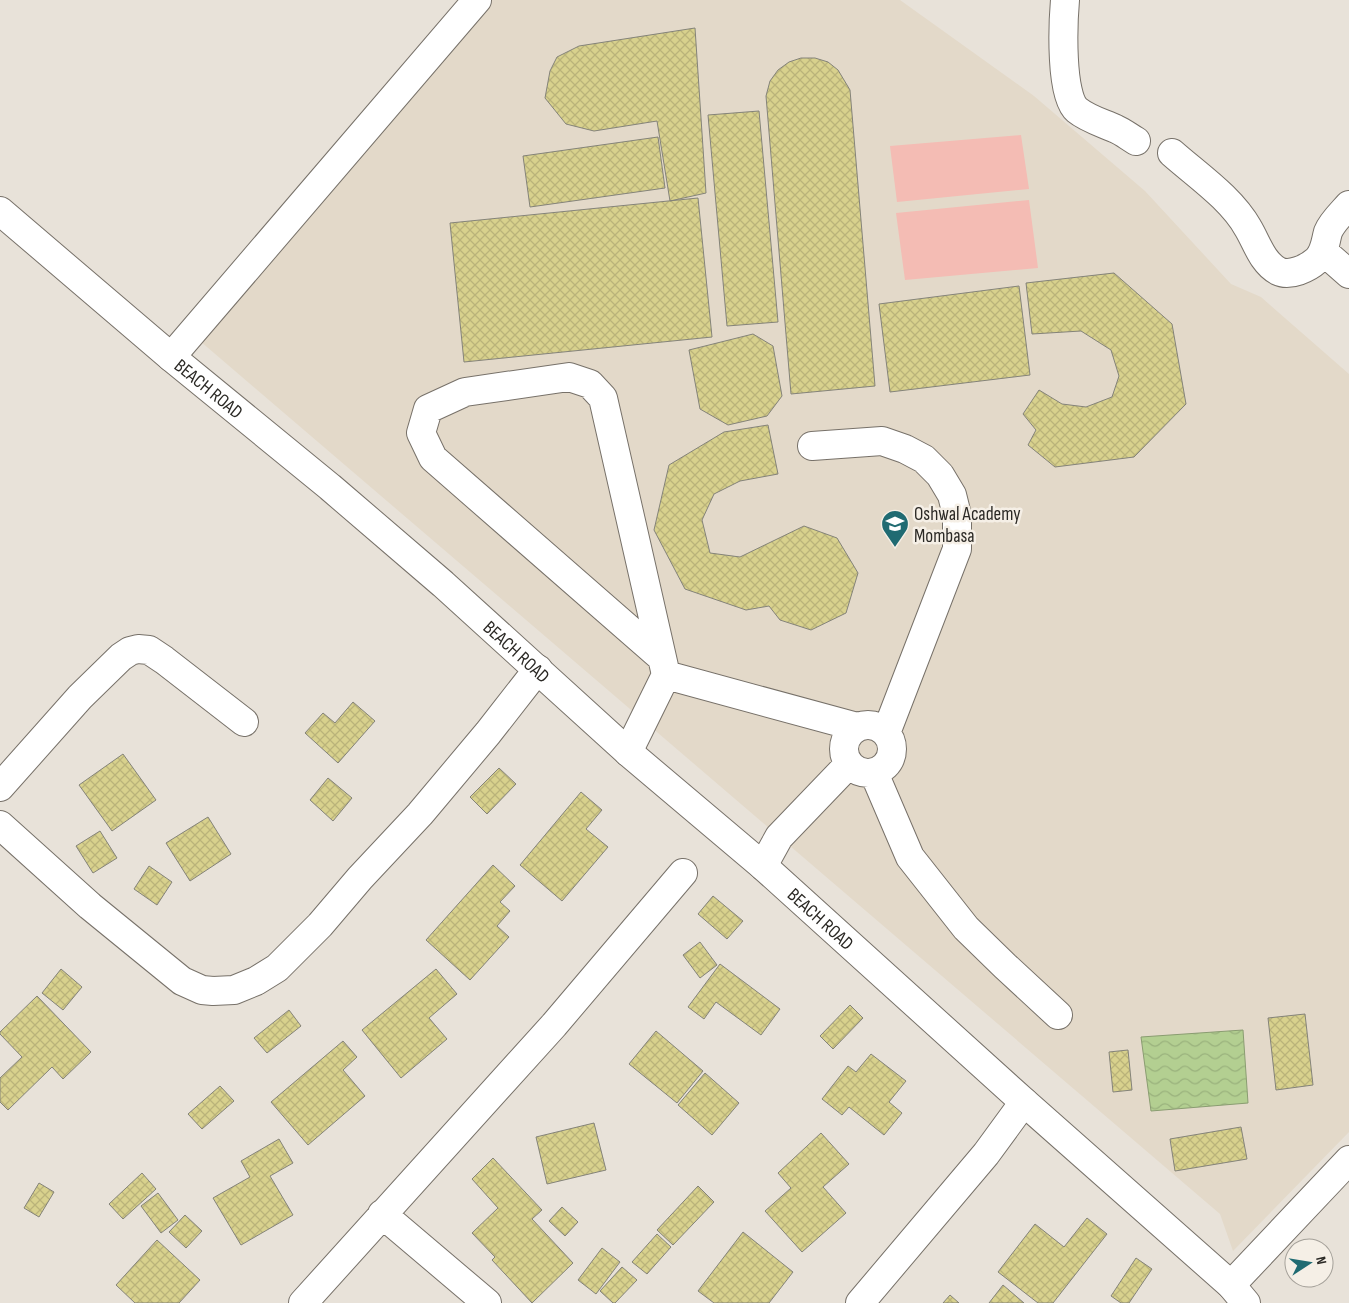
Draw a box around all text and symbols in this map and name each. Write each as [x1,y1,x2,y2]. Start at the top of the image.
street label: BEACH ROAD [169,355,247,424]
place label: Oshwal Academy Mombasa [914,503,1021,548]
school or university icon: Oshwal Academy Mombasa [880,509,910,548]
street label: BEACH ROAD [478,616,554,688]
street label: BEACH ROAD [782,884,858,955]
north arrow [1284,1238,1334,1288]
text: N [1312,1255,1330,1266]

